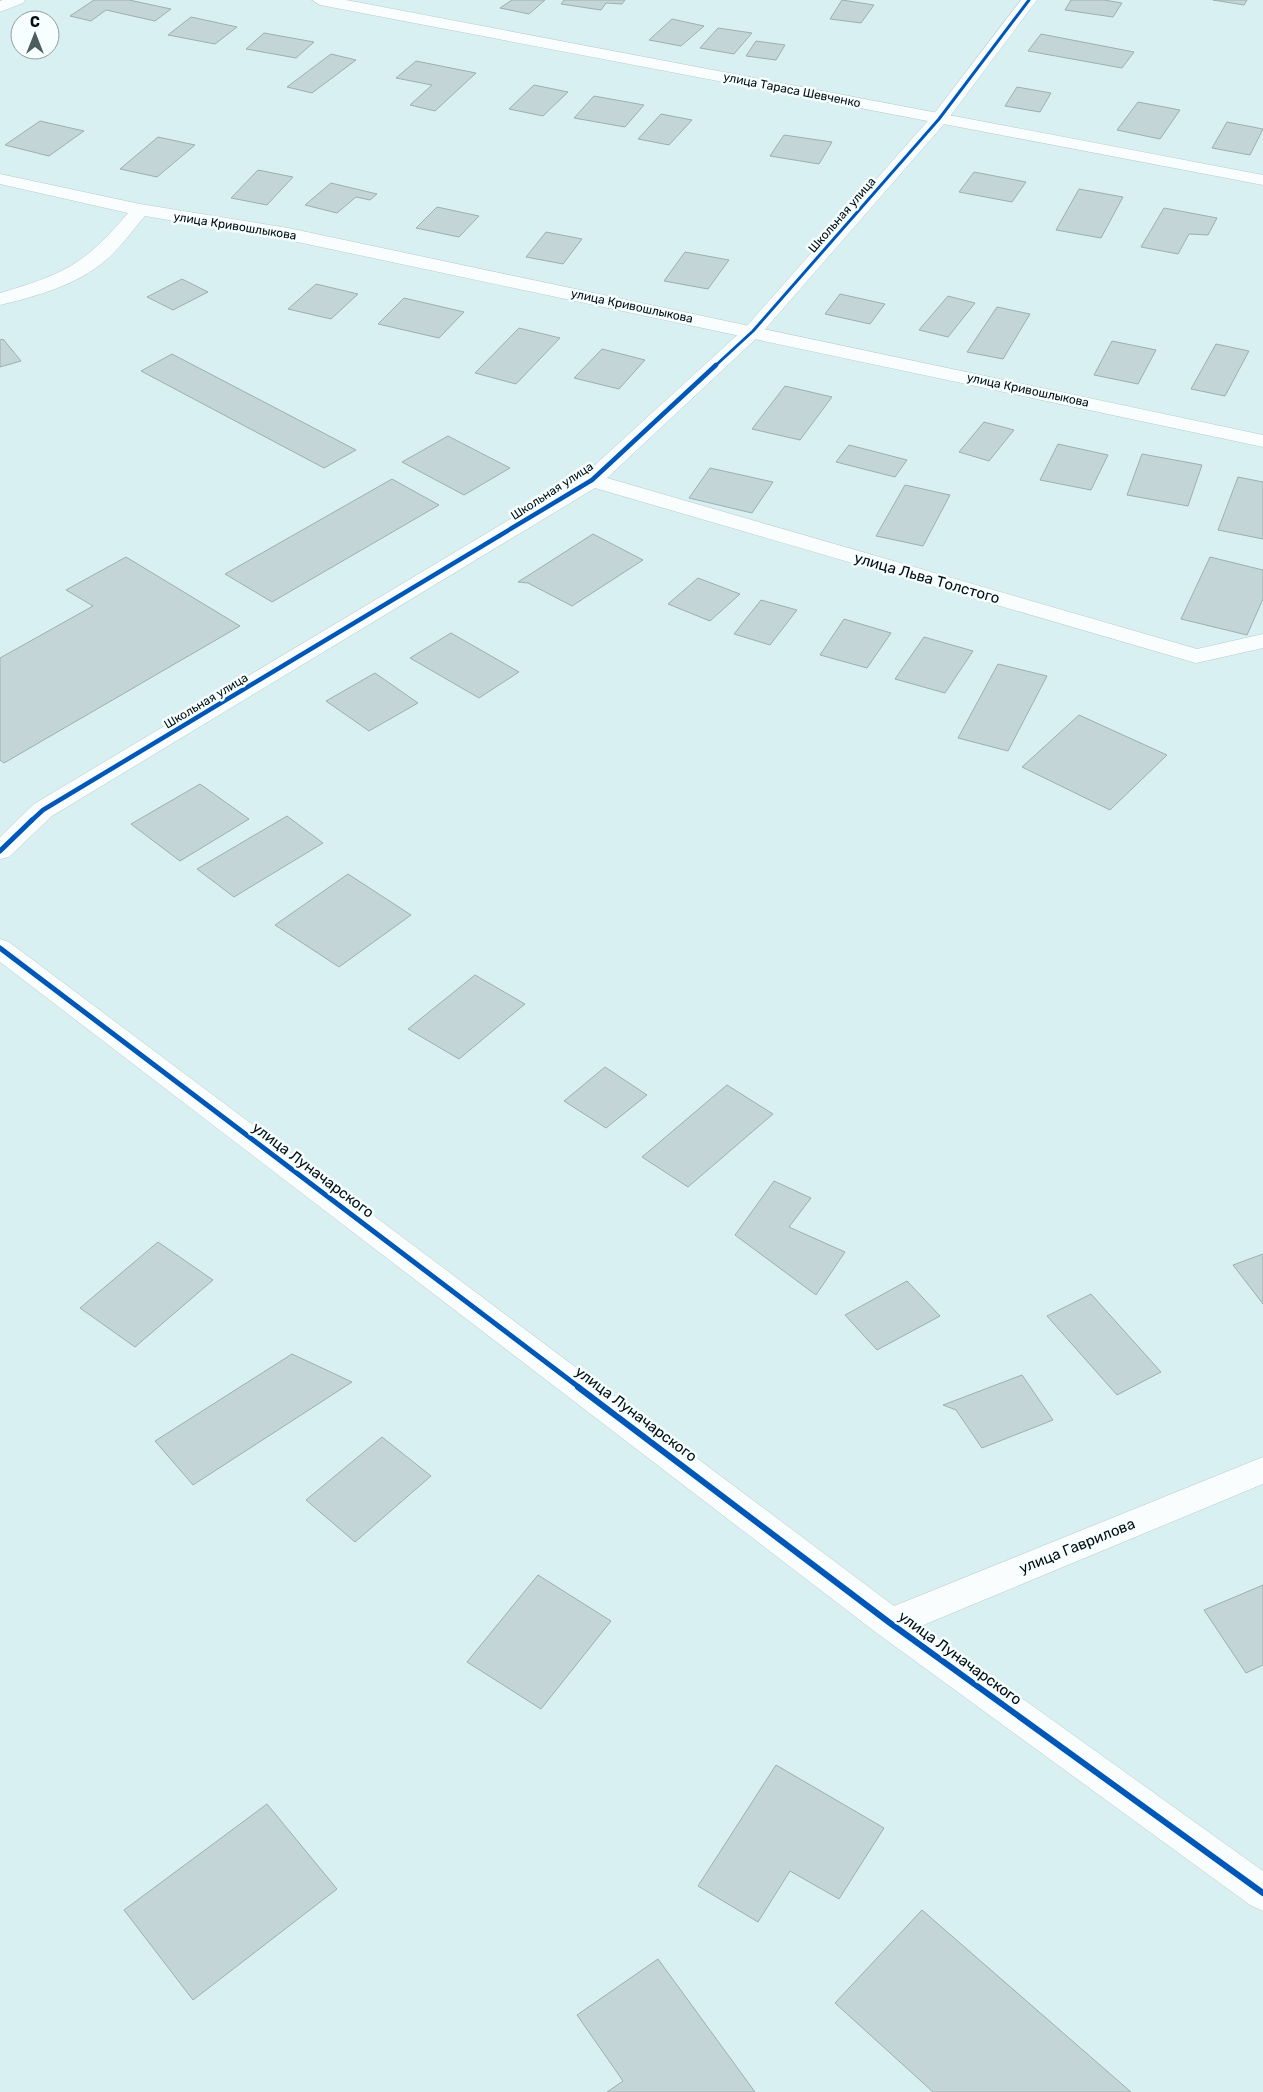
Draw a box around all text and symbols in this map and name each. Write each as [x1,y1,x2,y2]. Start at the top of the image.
north arrow [10,10,60,60]
text: С [30,14,40,31]
street label: улица Тараса Шевченко [722,70,862,110]
street label: Школьная улица [805,174,879,256]
street label: улица Кривошлыкова [172,209,298,243]
street label: улица Кривошлыкова [570,286,694,326]
street label: улица Кривошлыкова [966,370,1090,410]
street label: Школьная улица [508,459,596,523]
street label: улица Льва Толстого [852,549,1002,607]
street label: Школьная улица [162,670,250,732]
street label: улица Луначарского [248,1118,378,1222]
street label: улица Луначарского [571,1362,701,1466]
street label: улица Гаврилова [1016,1515,1138,1577]
street label: улица Луначарского [895,1607,1025,1709]

